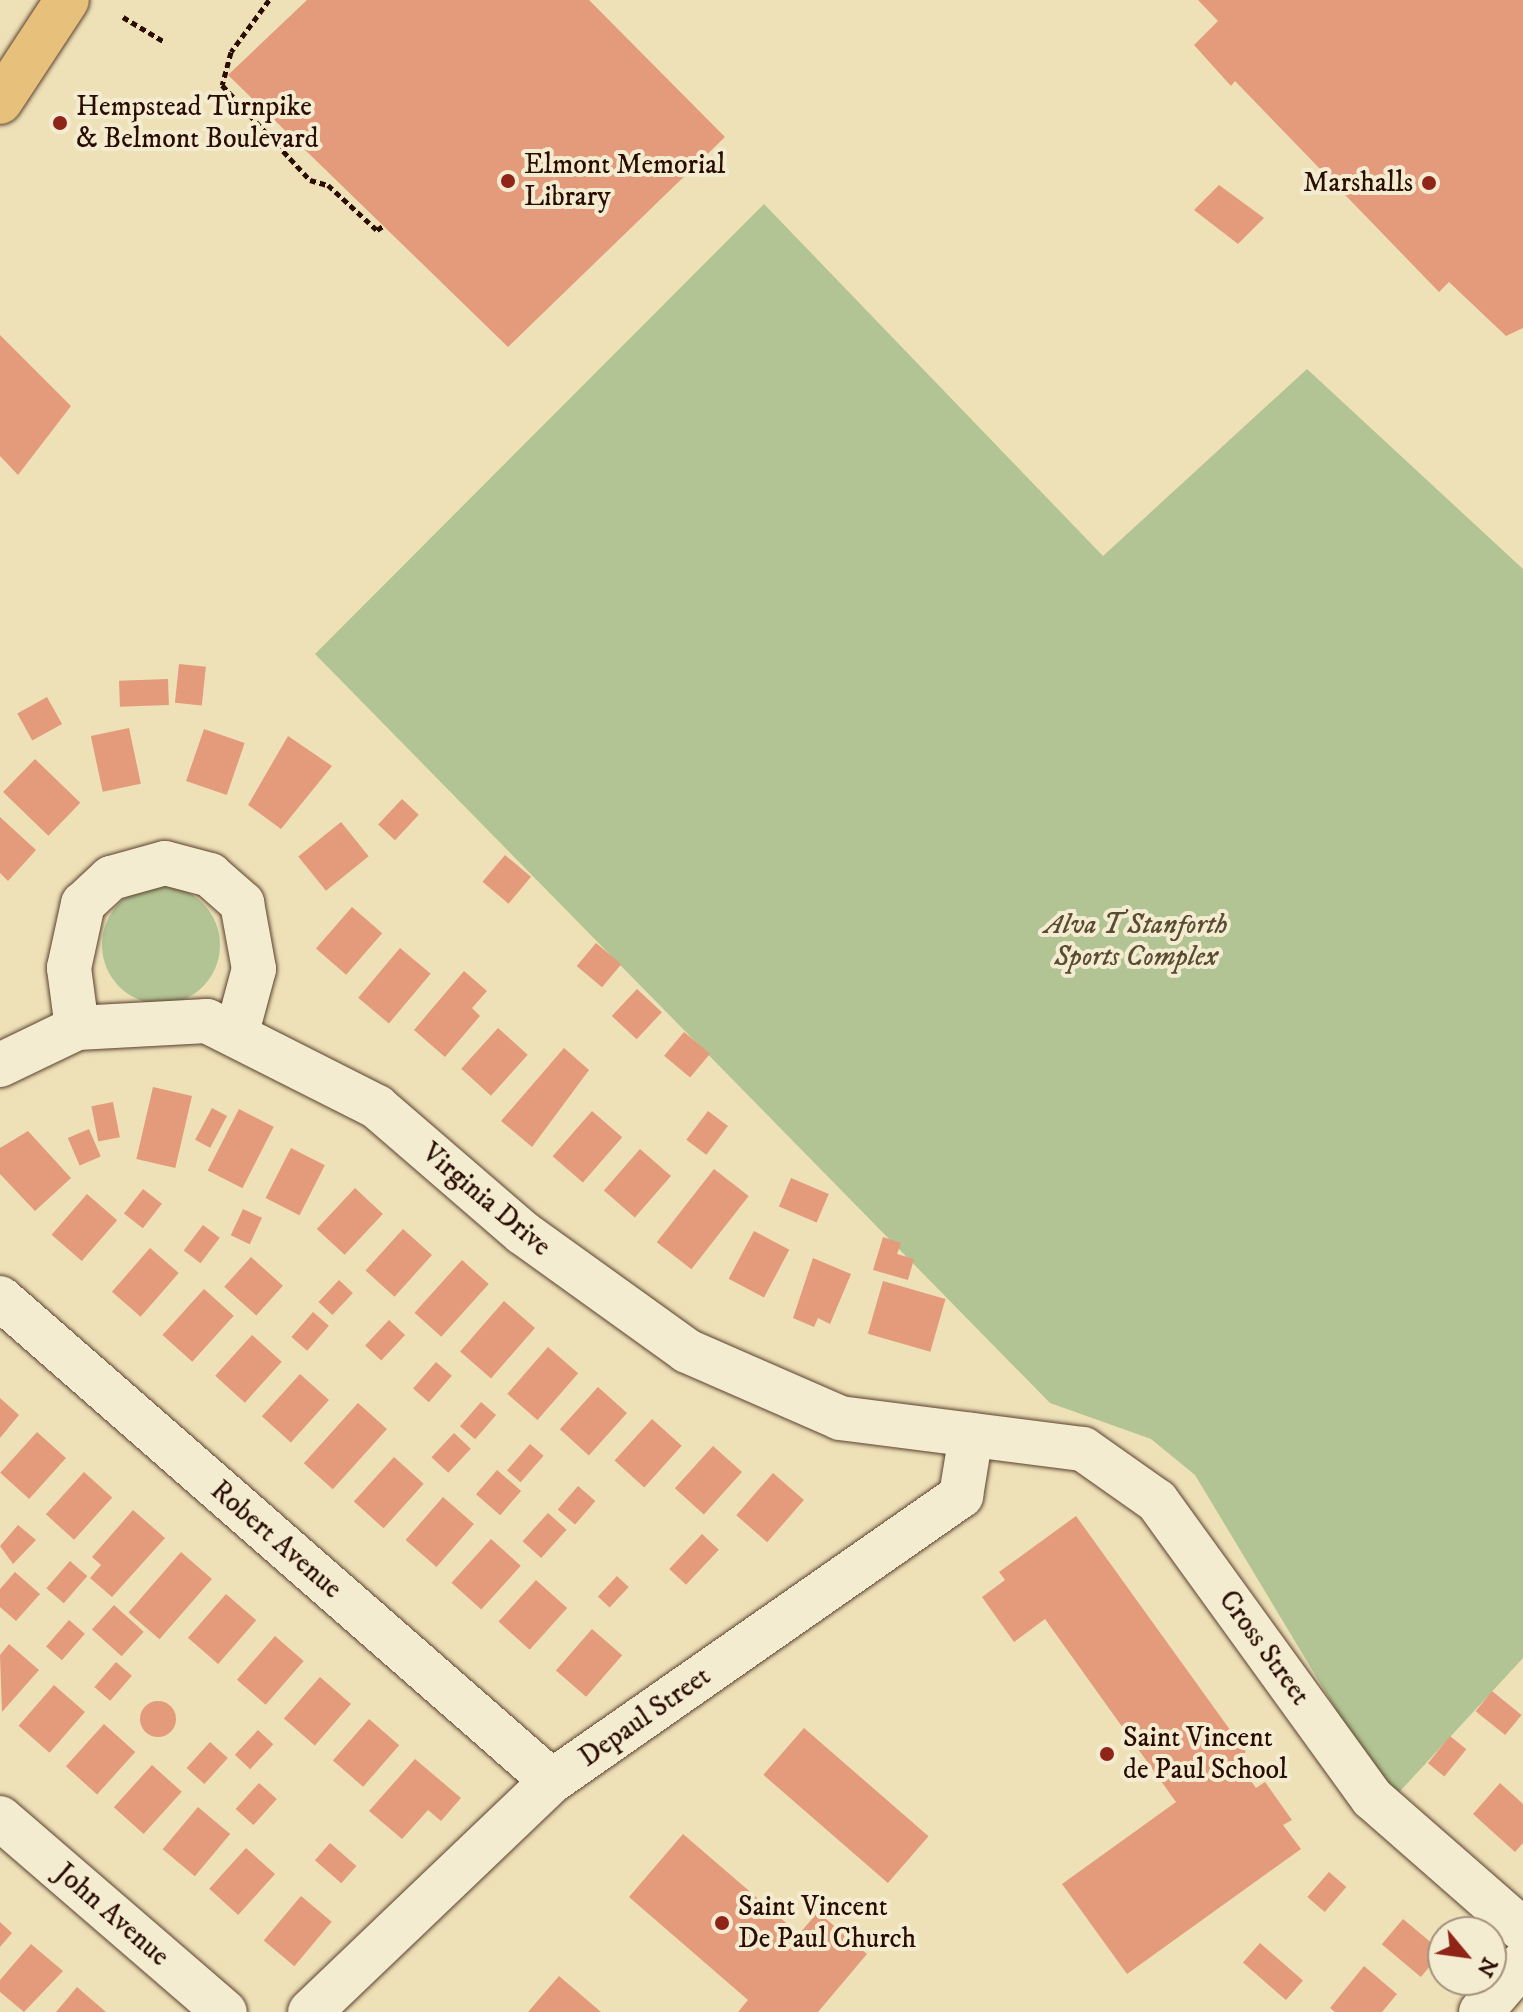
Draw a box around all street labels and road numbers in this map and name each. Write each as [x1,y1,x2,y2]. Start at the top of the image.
street label: Virginia Drive [415,1136,557,1264]
street label: Robert Avenue [203,1474,349,1606]
street label: Cross Street [1211,1584,1317,1712]
street label: Depaul Street [573,1659,717,1775]
street label: John Avenue [48,1856,176,1974]

